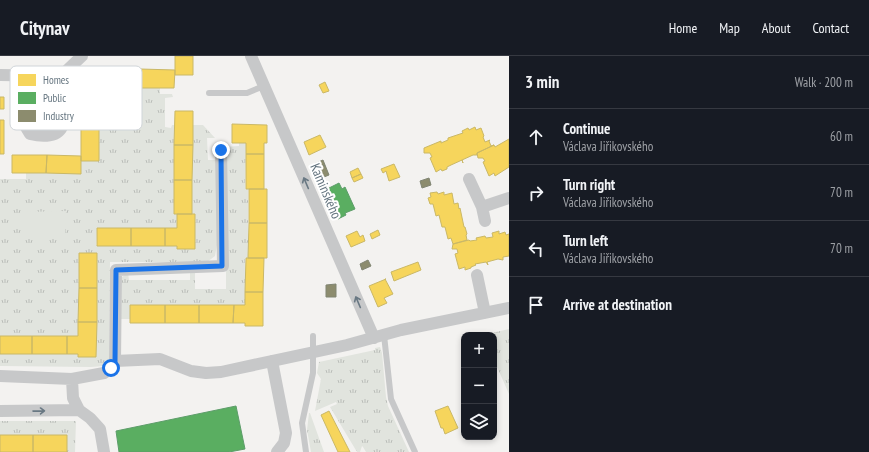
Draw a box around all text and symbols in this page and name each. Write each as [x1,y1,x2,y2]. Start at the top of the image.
text: Citynav [20,16,70,40]
text: Home [669,19,697,37]
text: Map [719,19,740,37]
text: About [762,19,791,37]
text: Contact [813,19,849,37]
legend [10,66,142,130]
text: 3 min [525,71,559,93]
text: Homes [43,73,69,87]
text: Walk · 200 m [795,74,853,91]
text: Public [43,91,66,105]
text: Industry [43,109,75,123]
text: Continue [563,119,610,138]
icon: ahead [525,126,547,148]
text: 60 m [830,128,853,145]
text: Václava Jiřikovského [563,138,653,155]
route end [212,141,230,159]
street label: Kaminského [306,161,346,221]
text: Turn right [563,175,615,194]
one-way arrow [302,177,309,189]
icon: right [525,182,547,204]
text: 70 m [830,184,853,201]
text: Václava Jiřikovského [563,194,653,211]
text: Turn left [563,231,608,250]
icon: left [525,238,547,260]
text: 70 m [830,240,853,257]
text: Václava Jiřikovského [563,250,653,267]
icon: arrive [525,294,547,316]
text: Arrive at destination [563,295,672,314]
one-way arrow [354,296,361,308]
map controls [461,332,497,440]
button: + [461,332,497,368]
route start [102,359,120,377]
button: − [461,368,497,404]
button: layers [461,404,497,440]
one-way arrow [32,407,45,414]

